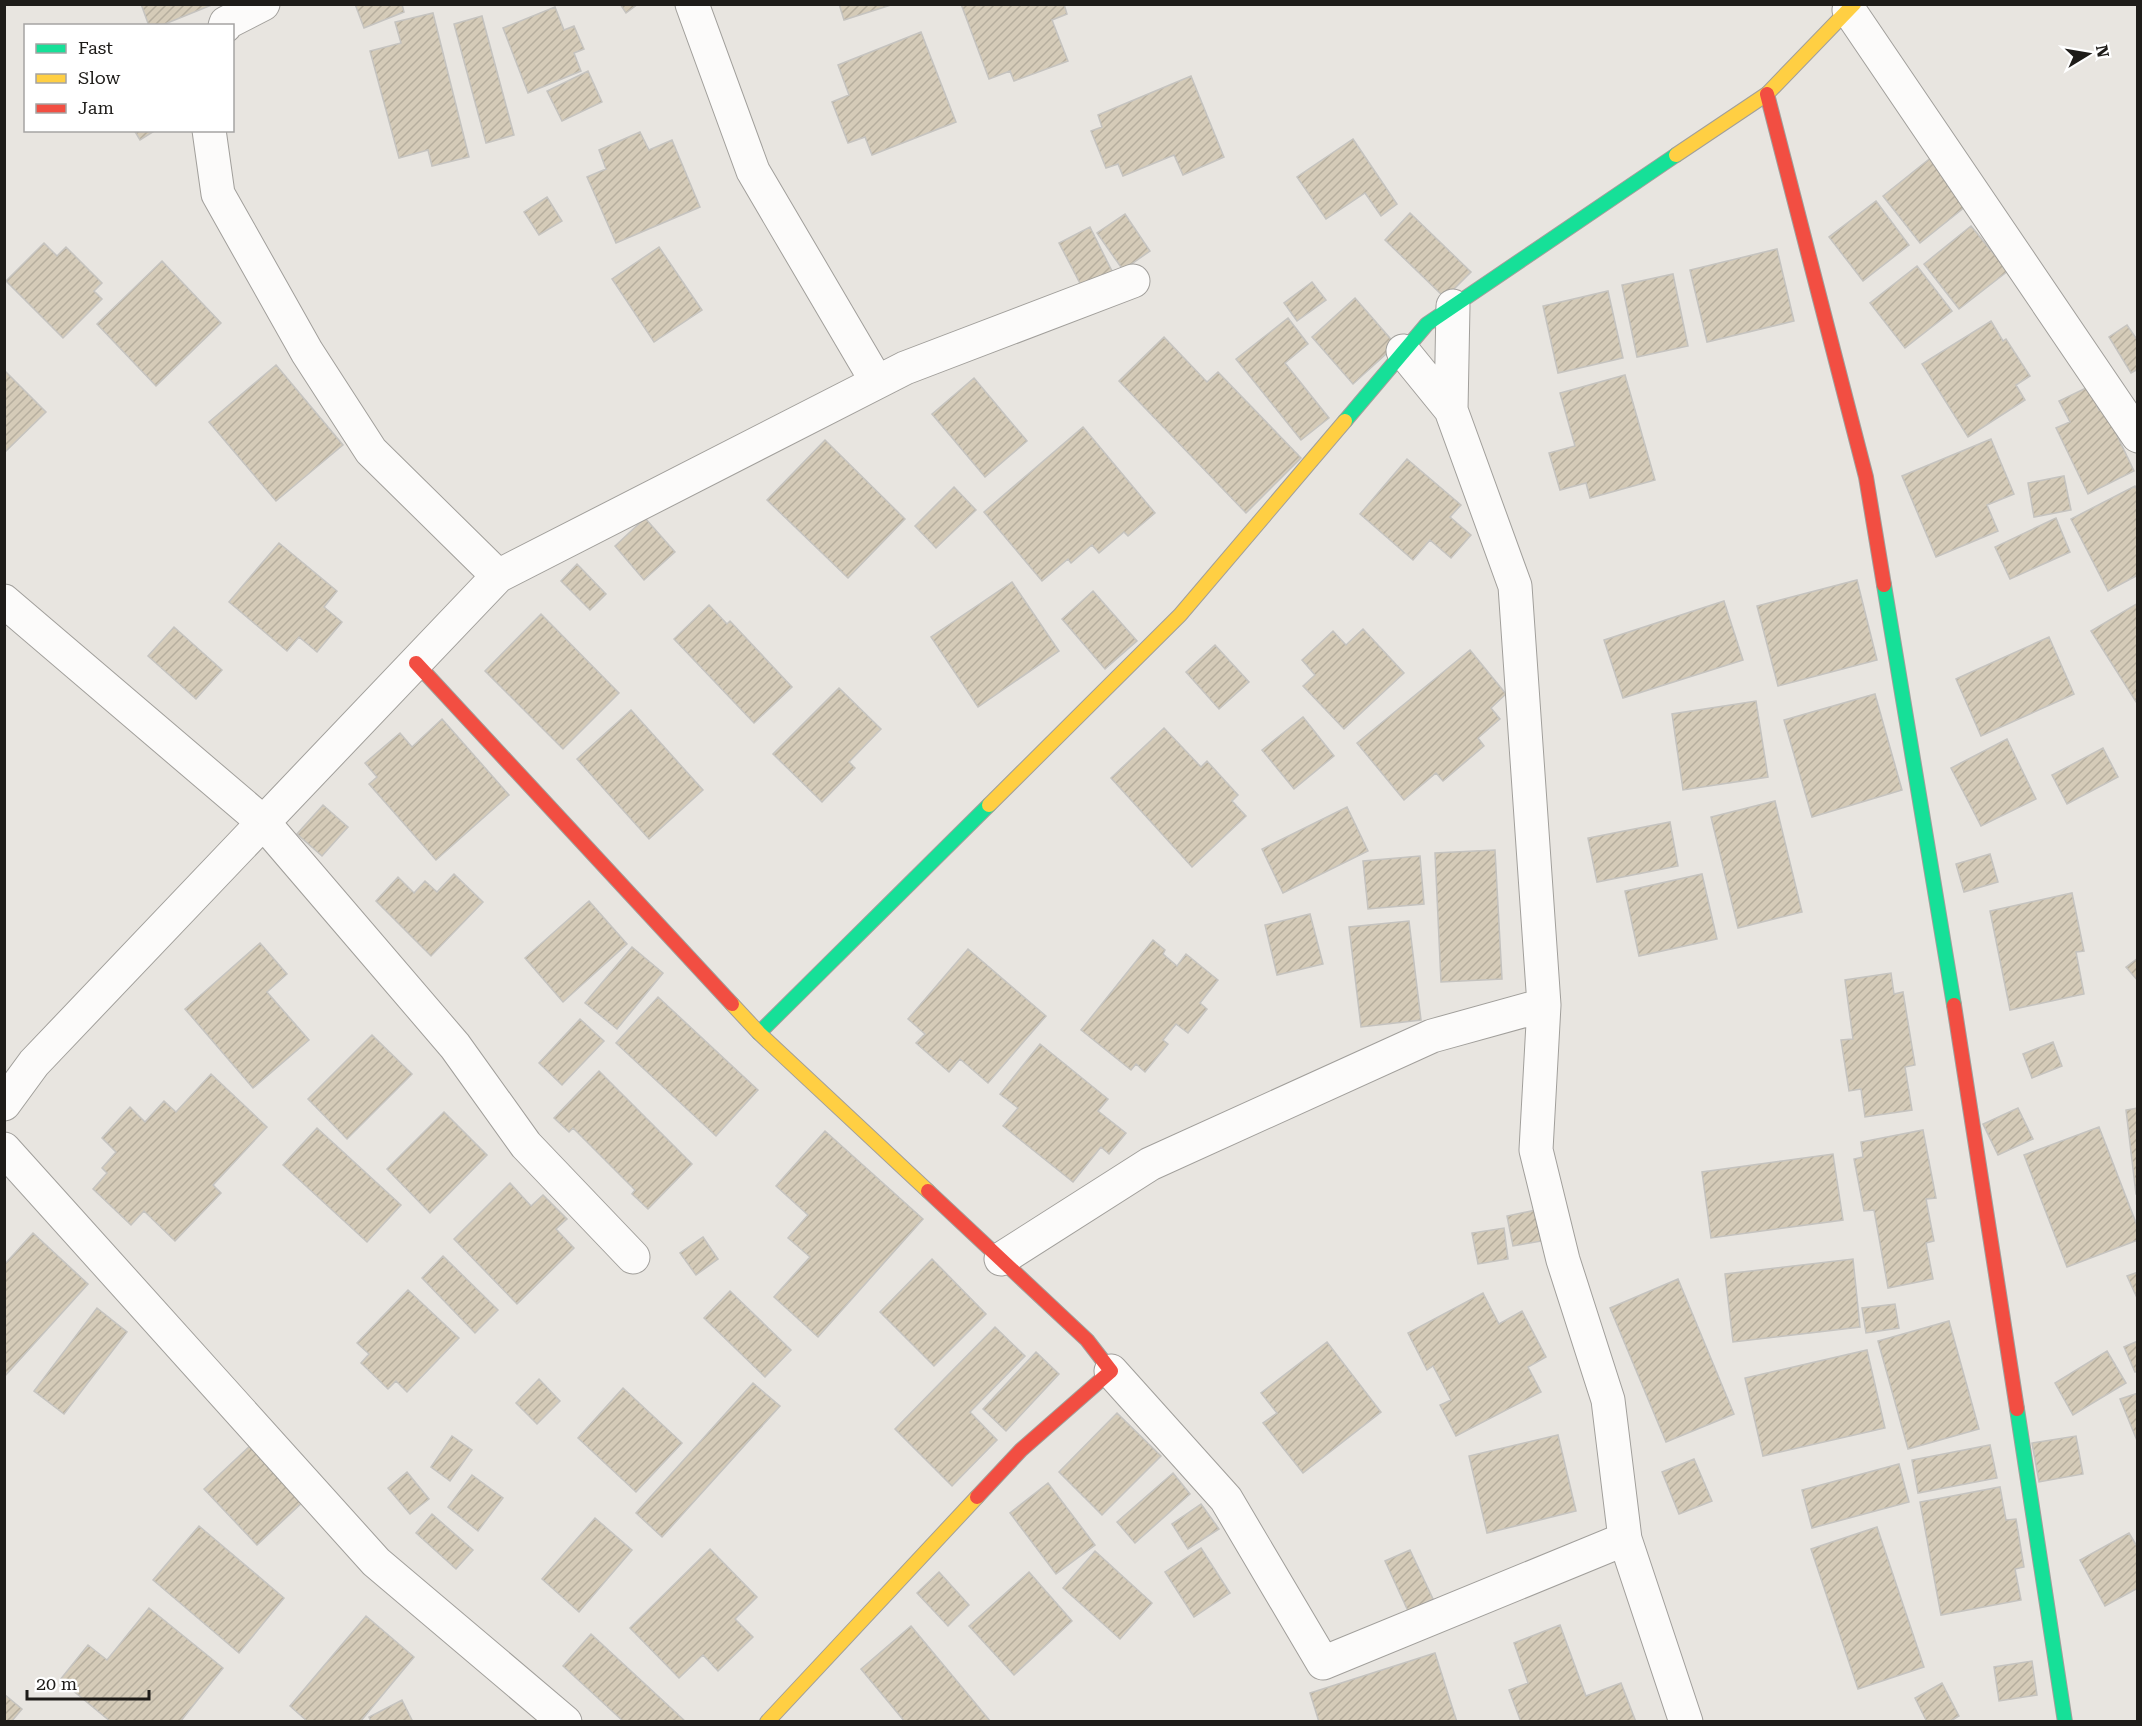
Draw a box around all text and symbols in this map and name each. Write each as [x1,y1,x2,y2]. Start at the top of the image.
legend [24,24,234,132]
north arrow [2058,24,2118,84]
text: Fast [78,37,113,58]
text: N [2092,43,2113,59]
text: Slow [78,67,120,88]
text: Jam [78,97,114,118]
scale bar [27,1663,148,1701]
text: 20 m [36,1673,77,1694]

